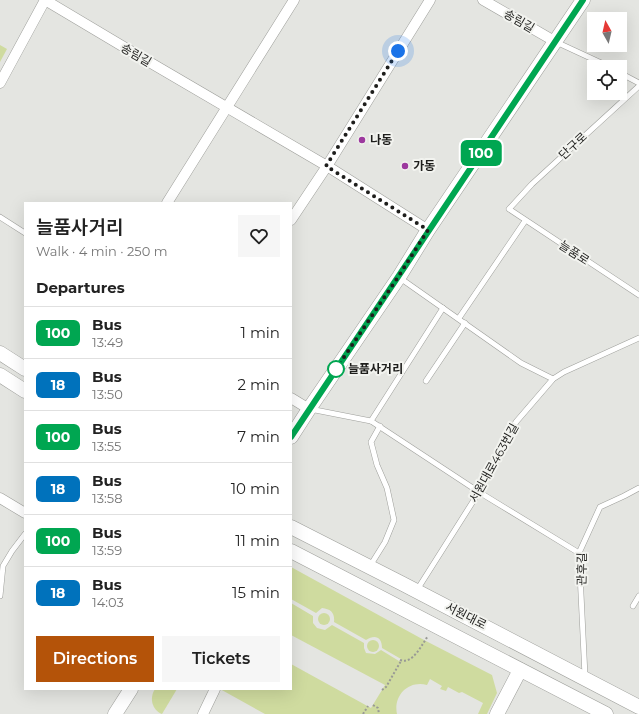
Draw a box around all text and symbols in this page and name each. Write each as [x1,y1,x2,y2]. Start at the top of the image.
street label: 송림길 [501,6,537,35]
north arrow [587,12,627,52]
map controls [587,12,627,100]
street label: 송림길 [118,40,154,69]
your location [388,41,408,61]
button: locate [587,60,627,100]
street label: 단구로 [555,129,590,162]
place label: 나동 [370,132,392,147]
marker: 나동 [357,135,367,145]
line badge: 100 [458,140,504,166]
text: 100 [469,144,493,162]
place label: 가동 [413,158,435,173]
marker: 가동 [400,161,410,171]
button: heart [238,215,280,257]
text: 늘품사거리 [36,216,123,239]
street label: 늘품로 [556,237,592,268]
text: Walk · 4 min · 250 m [36,243,167,259]
text: Departures [36,278,125,297]
text: Bus [92,315,122,334]
text: 1 min [241,323,280,342]
text: 100 [46,324,70,342]
text: 13:49 [92,334,123,350]
marker: 늘품사거리 [327,360,345,378]
place label: 늘품사거리 [348,361,403,376]
text: Bus [92,367,122,386]
text: 2 min [237,375,280,394]
text: 18 [51,376,65,394]
text: 13:50 [92,386,123,402]
text: Bus [92,419,122,438]
street label: 서원대로463번길 [466,421,522,505]
text: 7 min [237,427,280,446]
text: 100 [46,428,70,446]
text: 13:55 [92,438,121,454]
text: Bus [92,471,122,490]
text: 10 min [231,479,280,498]
text: 18 [51,480,65,498]
text: 13:58 [92,490,122,506]
text: Bus [92,523,122,542]
text: 11 min [235,531,280,550]
text: 100 [46,532,70,550]
text: 13:59 [92,542,122,558]
street label: 관후길 [574,552,589,586]
text: Bus [92,575,122,594]
text: 15 min [232,583,280,602]
text: 18 [51,584,65,602]
text: 14:03 [92,594,124,610]
street label: 서원대로 [443,599,489,632]
button: Directions [36,636,154,682]
button: Tickets [162,636,280,682]

